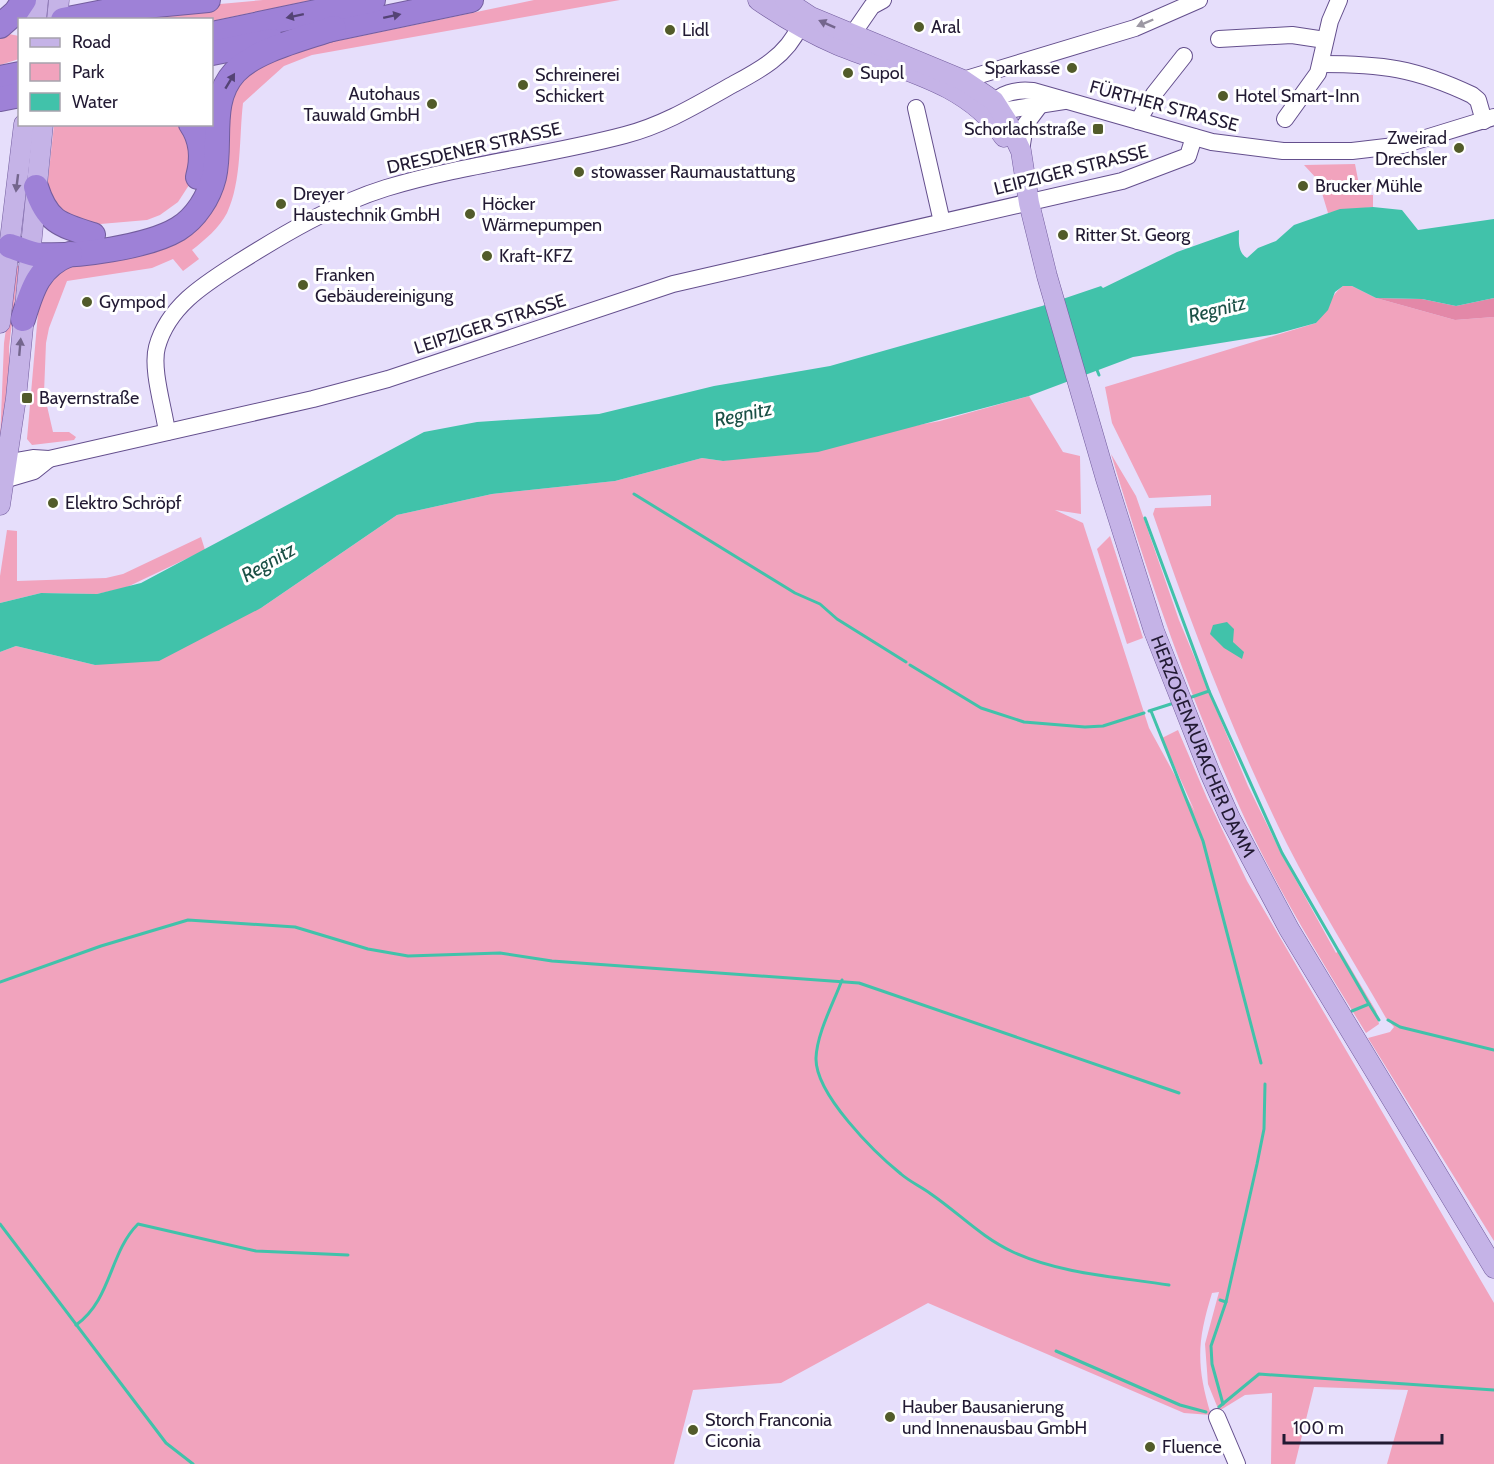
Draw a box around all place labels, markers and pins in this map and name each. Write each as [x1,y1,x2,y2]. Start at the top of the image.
place label: Aral [931,16,961,38]
place label: Lidl [682,19,710,41]
marker: Aral [912,20,926,34]
marker: Lidl [663,23,677,37]
place label: Sparkasse [985,57,1060,79]
marker: Sparkasse [1065,61,1079,75]
place label: Supol [860,62,905,84]
place label: Schreinerei Schickert [535,64,620,107]
marker: Supol [841,66,855,80]
marker: Schreinerei Schickert [516,78,530,92]
place label: Autohaus Tauwald GmbH [303,83,420,126]
place label: Hotel Smart-Inn [1235,85,1360,107]
marker: Hotel Smart-Inn [1216,89,1230,103]
marker: Autohaus Tauwald GmbH [425,97,439,111]
place label: Schorlachstraße [964,118,1086,140]
marker: Schorlachstraße [1091,122,1105,136]
place label: Zweirad Drechsler [1375,127,1447,170]
marker: Zweirad Drechsler [1452,141,1466,155]
place label: stowasser Raumaustattung [591,161,796,183]
marker: stowasser Raumaustattung [572,165,586,179]
place label: Brucker Mühle [1315,175,1423,197]
marker: Brucker Mühle [1296,179,1310,193]
place label: Dreyer Haustechnik GmbH [293,183,440,226]
place label: Höcker Wärmepumpen [482,193,602,236]
marker: Dreyer Haustechnik GmbH [274,197,288,211]
marker: Höcker Wärmepumpen [463,207,477,221]
place label: Ritter St. Georg [1075,224,1191,246]
marker: Ritter St. Georg [1056,228,1070,242]
place label: Kraft-KFZ [499,245,573,267]
marker: Kraft-KFZ [480,249,494,263]
place label: Franken Gebäudereinigung [315,264,454,307]
marker: Franken Gebäudereinigung [296,278,310,292]
place label: Gympod [99,291,166,313]
marker: Gympod [80,295,94,309]
place label: Bayernstraße [39,387,139,409]
marker: Bayernstraße [20,391,34,405]
place label: Elektro Schröpf [65,492,182,514]
marker: Elektro Schröpf [46,496,60,510]
place label: Hauber Bausanierung und Innenausbau GmbH [902,1396,1087,1439]
place label: Storch Franconia Ciconia [705,1409,832,1452]
marker: Hauber Bausanierung und Innenausbau GmbH [883,1410,897,1424]
marker: Storch Franconia Ciconia [686,1423,700,1437]
place label: Fluence [1162,1436,1222,1458]
marker: Fluence [1143,1440,1157,1454]

